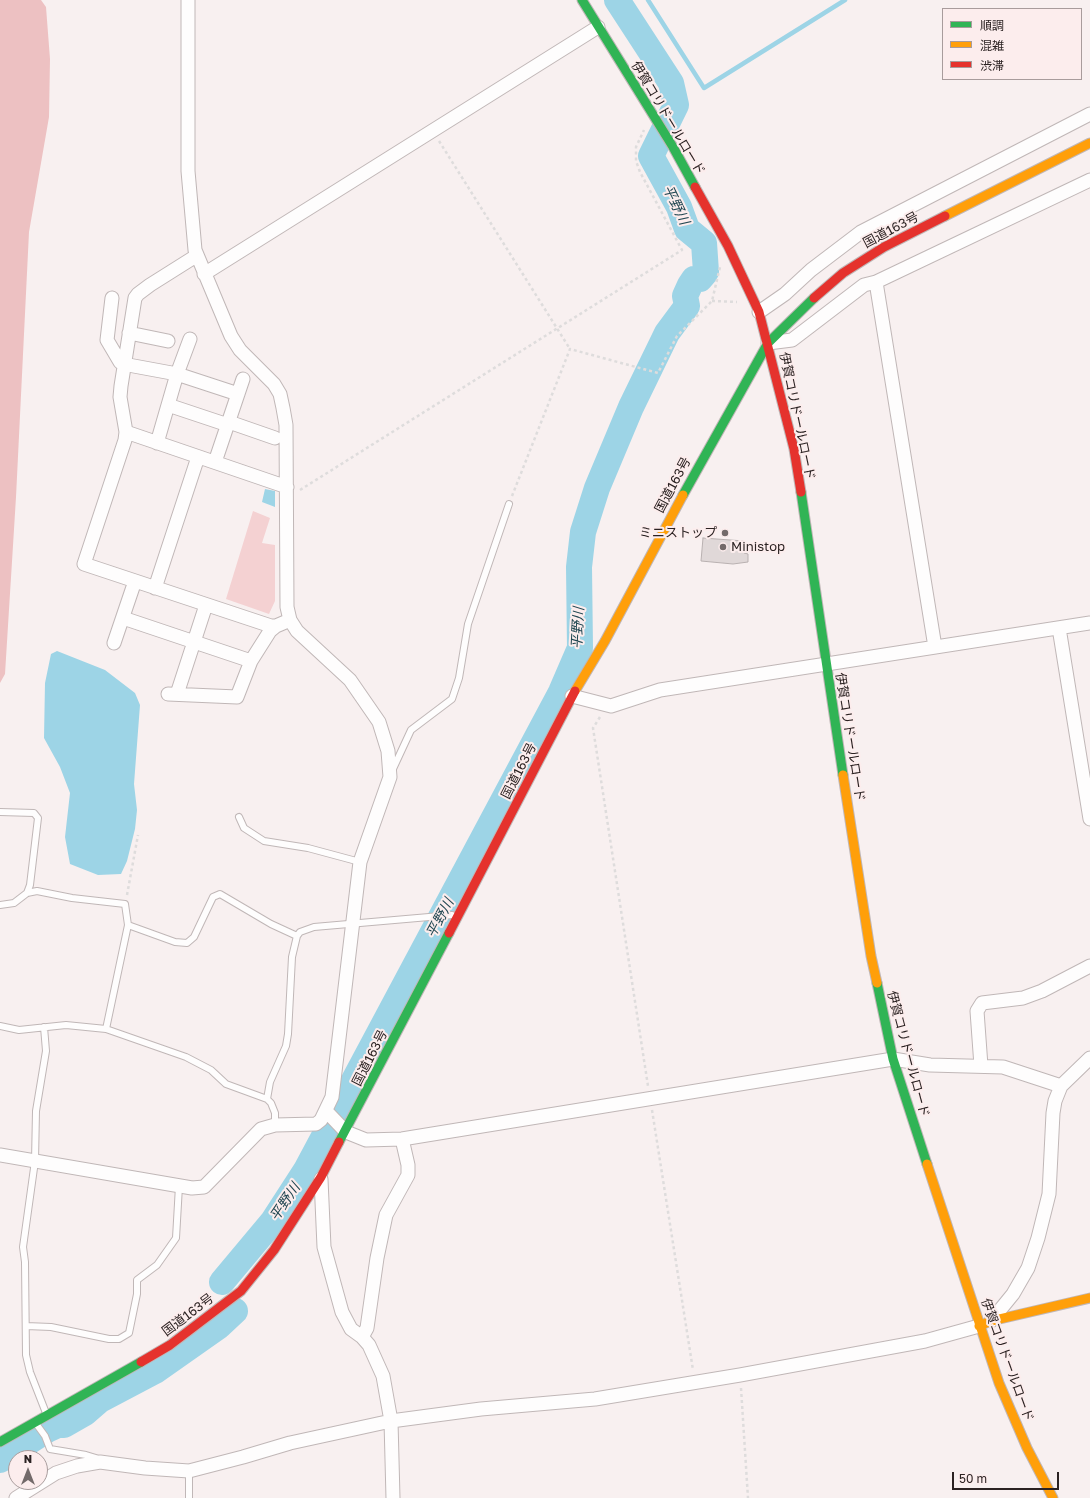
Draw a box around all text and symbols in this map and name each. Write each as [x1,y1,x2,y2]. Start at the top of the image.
legend [942,8,1082,80]
text: 順調 [980,18,1004,33]
text: 混雑 [980,38,1004,53]
street label: 伊賀コリドールロード [628,58,708,178]
text: 渋滞 [980,58,1004,73]
water label: 平野川 [659,182,693,228]
street label: 国道163号 [861,209,921,251]
street label: 伊賀コリドールロード [776,351,818,481]
street label: 国道163号 [652,455,694,515]
place label: ミニストップ [639,525,717,541]
marker: ミニストップ [720,528,730,538]
place label: Ministop [731,539,785,555]
marker: Ministop [718,542,728,552]
water label: 平野川 [569,607,587,649]
street label: 伊賀コリドールロード [832,672,868,802]
street label: 国道163号 [498,740,540,802]
water label: 平野川 [423,896,457,940]
street label: 伊賀コリドールロード [884,989,932,1119]
street label: 国道163号 [349,1027,391,1089]
water label: 平野川 [266,1180,304,1224]
street label: 国道163号 [159,1290,217,1340]
street label: 伊賀コリドールロード [977,1296,1037,1424]
north arrow [8,1450,48,1490]
text: N [24,1452,32,1465]
scale bar [954,1464,1061,1490]
text: 50 m [959,1471,987,1486]

